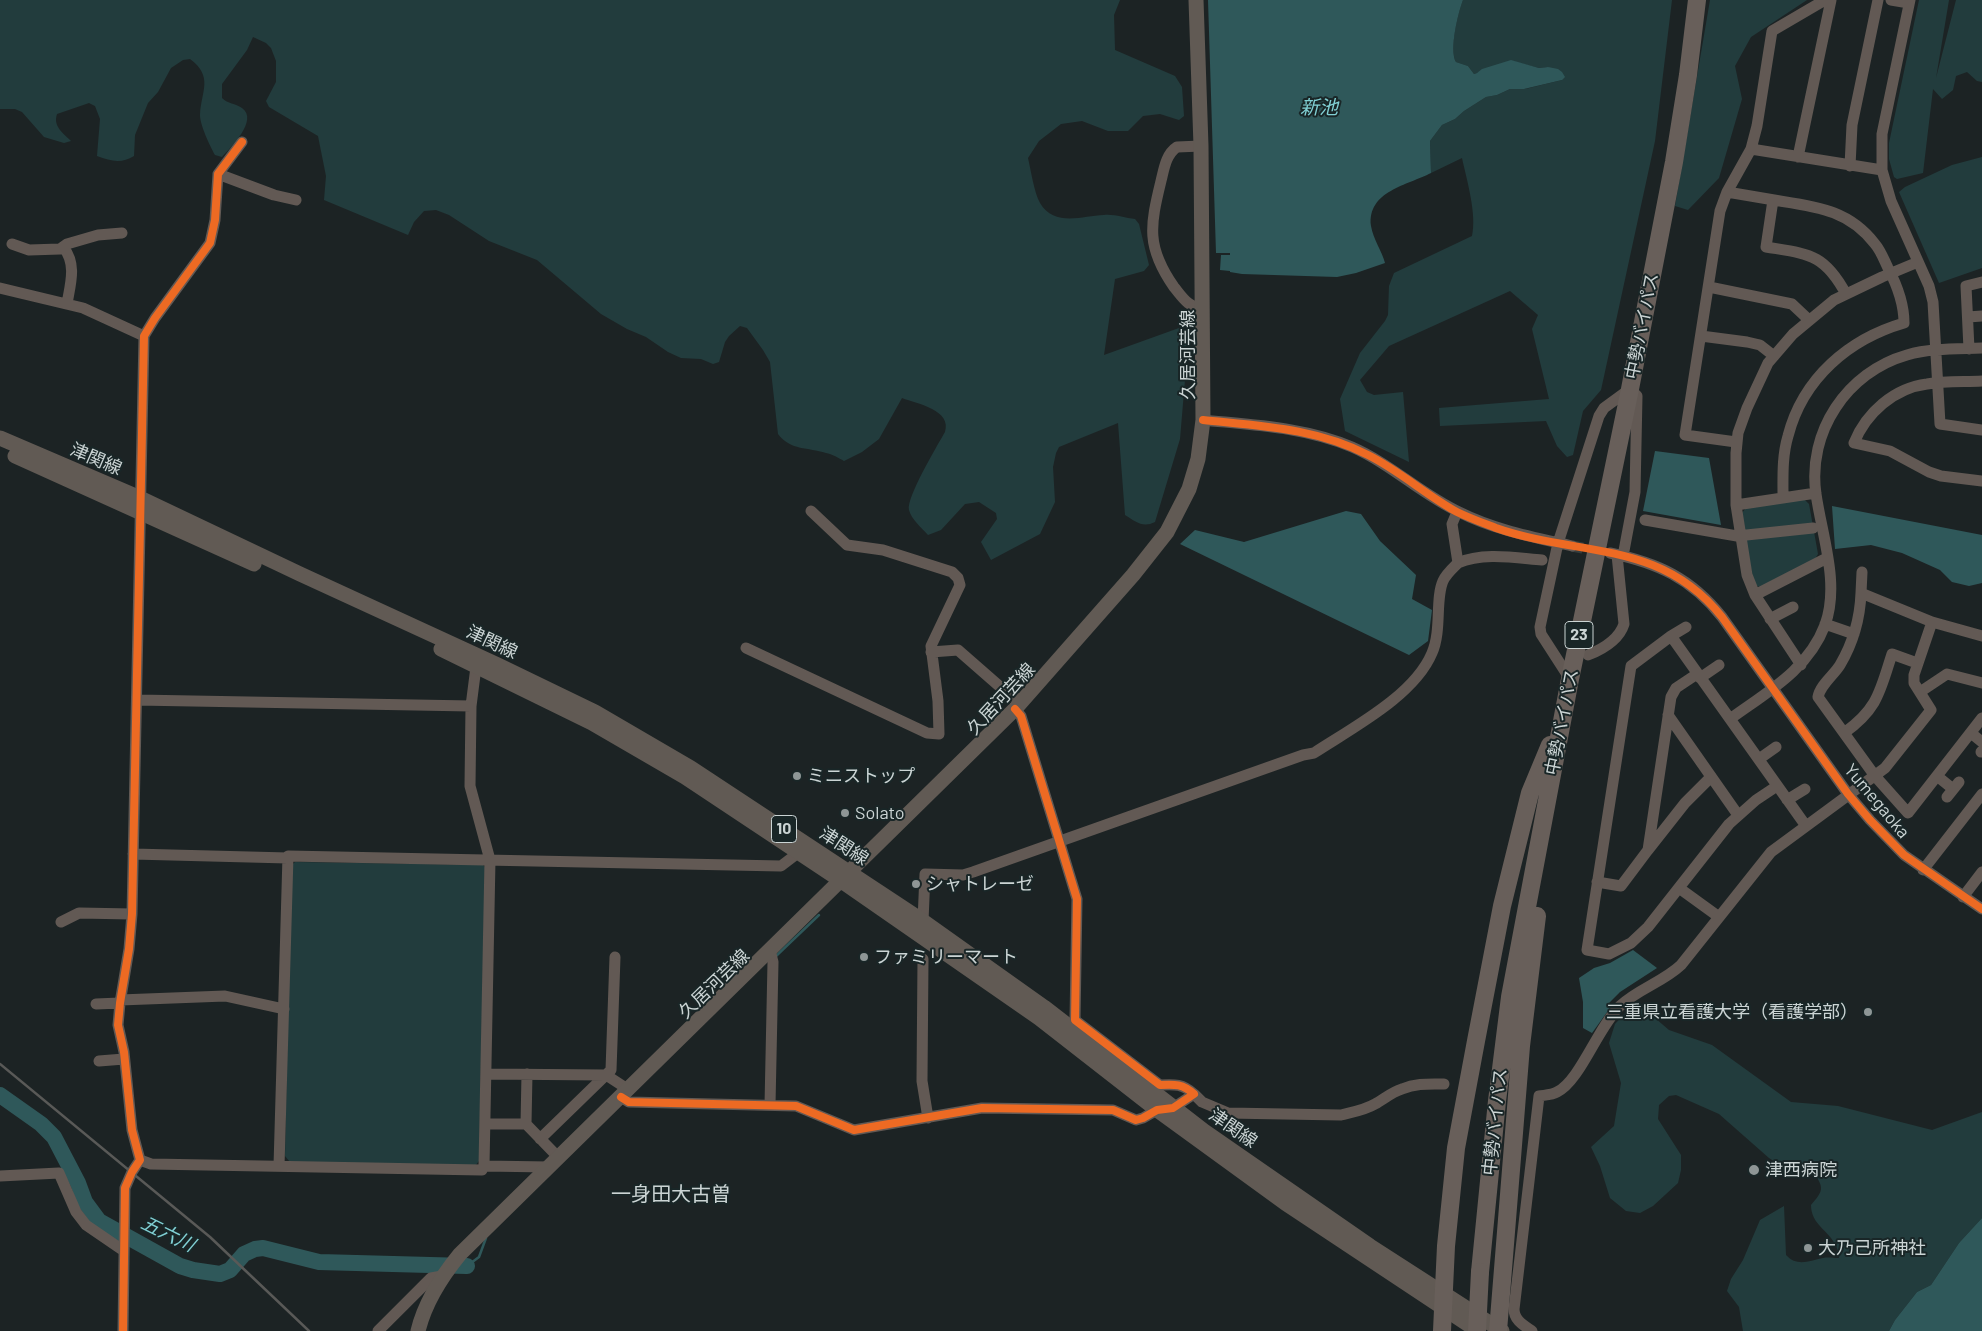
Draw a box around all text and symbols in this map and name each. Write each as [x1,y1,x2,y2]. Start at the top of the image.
water label: 新池 [1300,97,1338,119]
street label: 中勢バイパス [1621,271,1663,381]
street label: 久居河芸線 [1177,310,1199,400]
street label: 津関線 [67,439,125,479]
street label: 津関線 [463,621,521,663]
road number: 23 [1565,622,1593,648]
street label: 久居河芸線 [962,659,1040,739]
street label: 中勢バイパス [1541,667,1583,777]
street label: Yumegaoka [1840,759,1914,843]
place label: ミニストップ [807,765,915,787]
marker: ミニストップ [791,770,803,782]
place label: Solato [855,802,905,824]
marker: Solato [839,807,851,819]
road number: 10 [772,816,796,842]
street label: 津関線 [815,822,873,870]
place label: シャトレーゼ [926,873,1034,895]
marker: シャトレーゼ [910,878,922,890]
street label: 久居河芸線 [674,945,754,1023]
place label: ファミリーマート [874,946,1018,968]
marker: ファミリーマート [858,951,870,963]
place label: 三重県立看護大学（看護学部） [1606,1001,1858,1023]
marker: 三重県立看護大学（看護学部） [1862,1006,1874,1018]
street label: 中勢バイパス [1479,1067,1511,1177]
street label: 津関線 [1205,1104,1261,1152]
place label: 津西病院 [1765,1159,1837,1181]
marker: 津西病院 [1747,1163,1761,1177]
district label: 一身田大古曽 [611,1182,731,1206]
water label: 五六川 [137,1211,199,1257]
place label: 大乃己所神社 [1818,1237,1926,1259]
marker: 大乃己所神社 [1802,1242,1814,1254]

